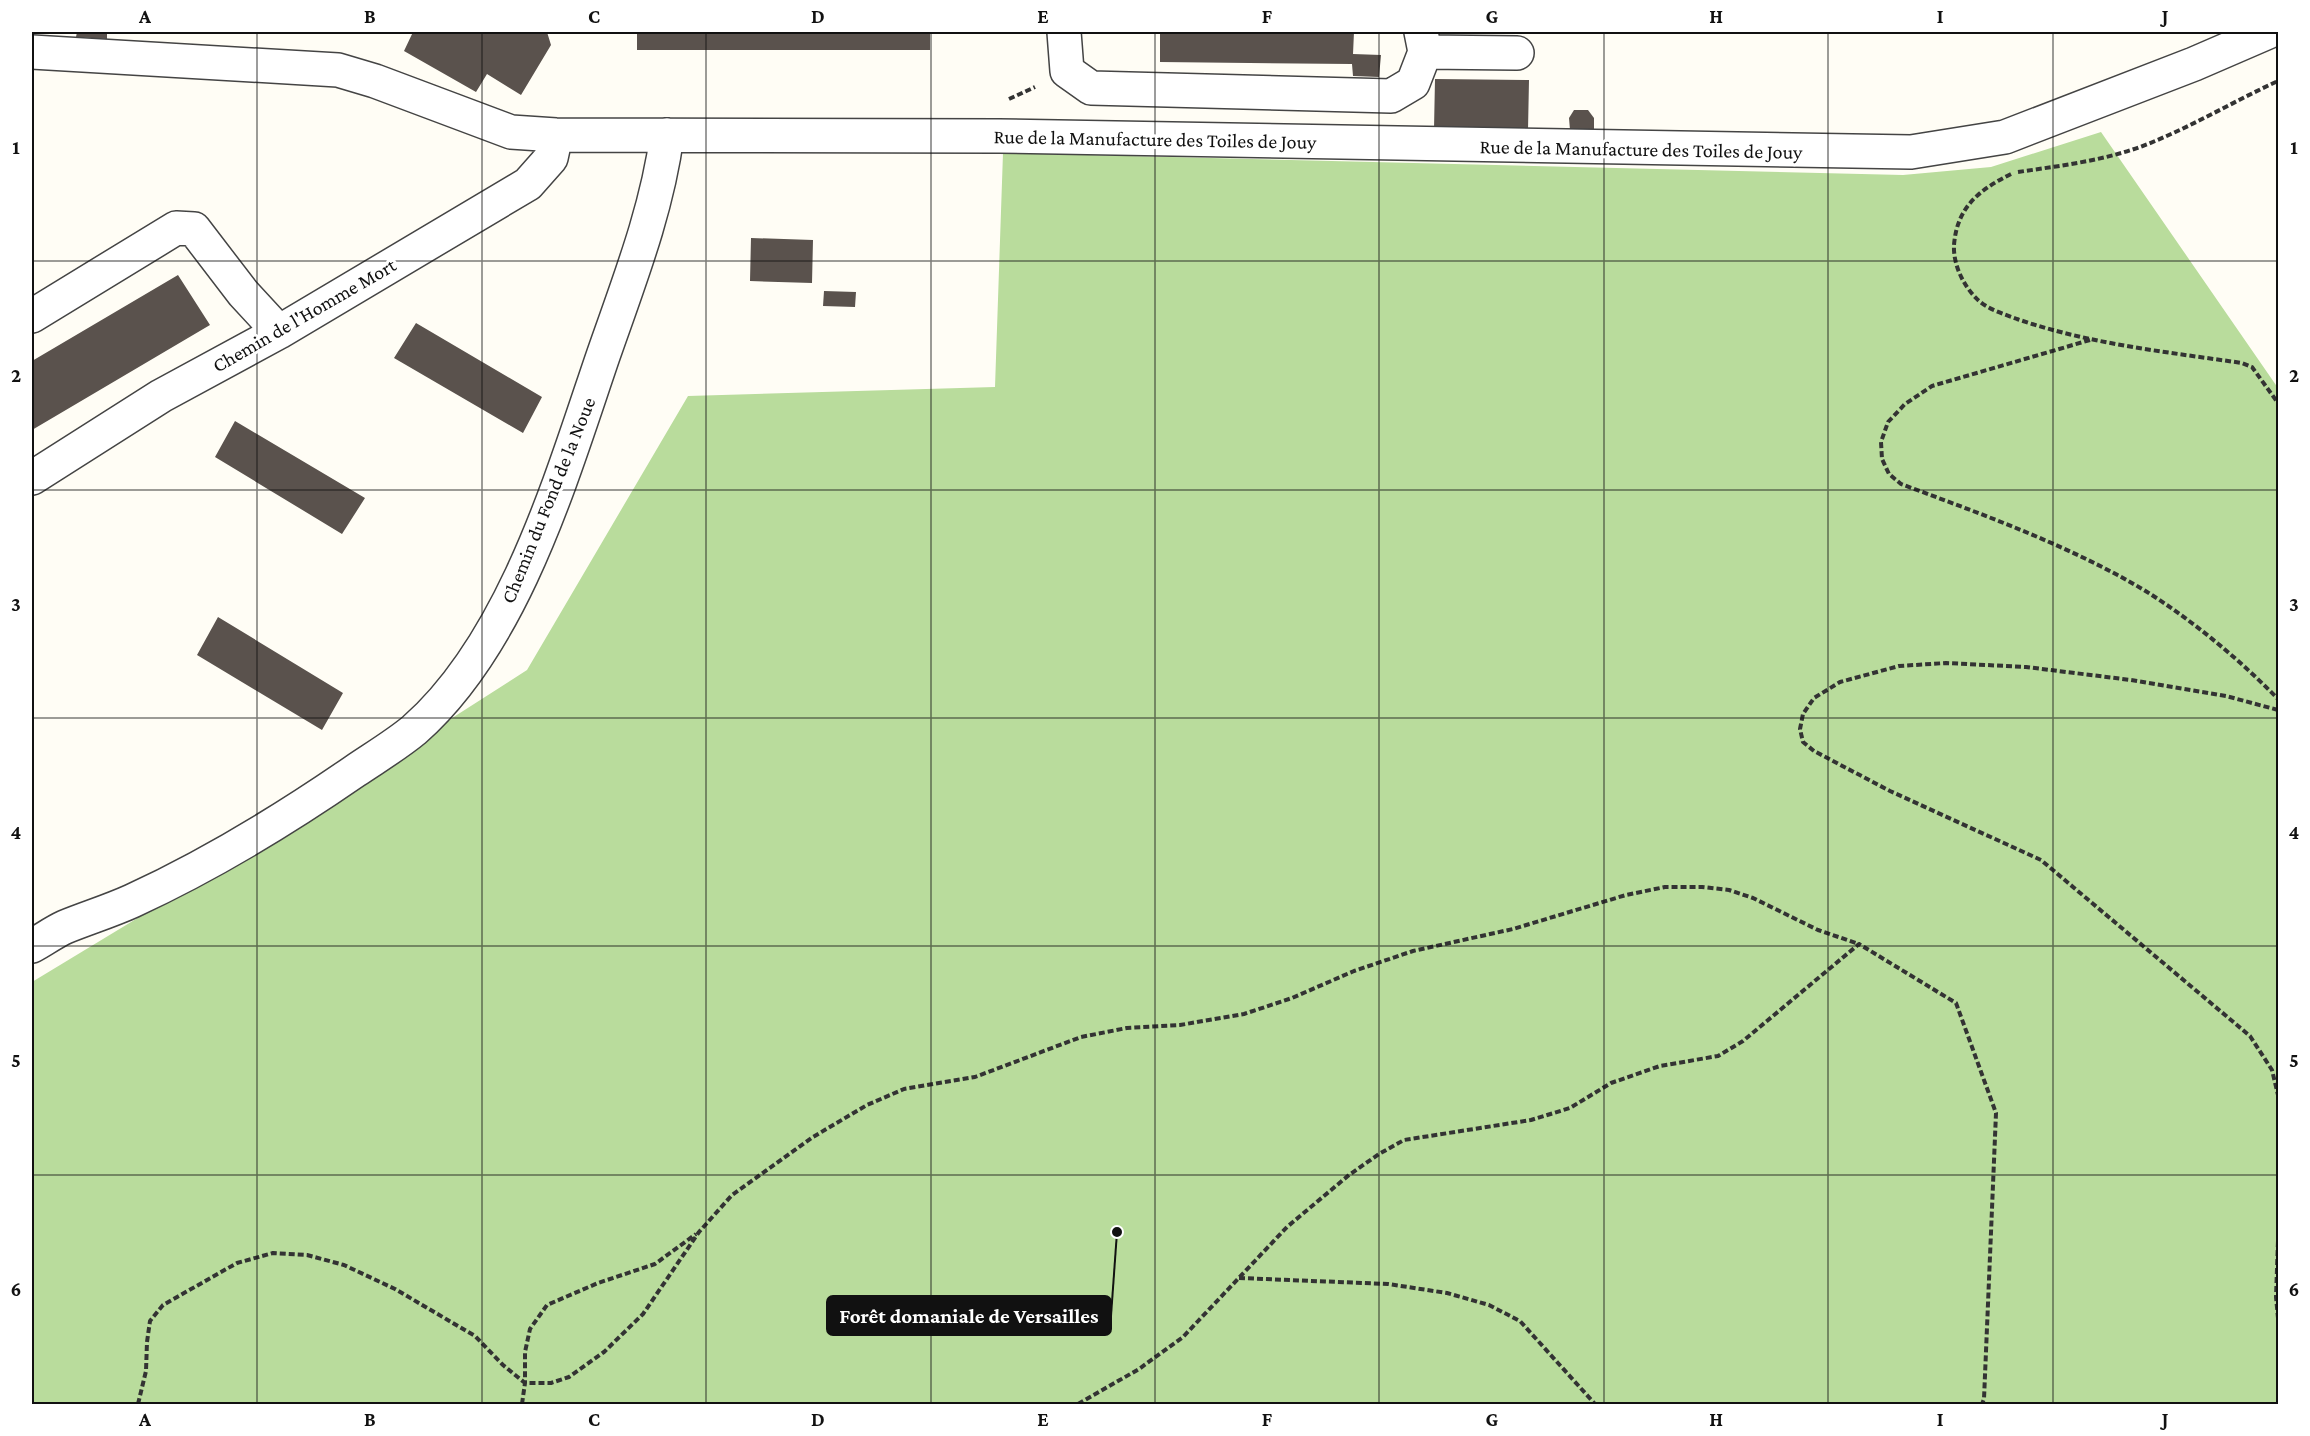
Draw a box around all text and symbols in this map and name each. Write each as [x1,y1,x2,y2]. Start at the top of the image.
text: A [138,5,152,27]
text: B [364,5,376,27]
text: C [588,5,600,27]
text: D [811,5,825,27]
text: E [1037,5,1049,27]
text: F [1262,5,1273,27]
text: G [1486,5,1499,27]
text: H [1709,5,1723,27]
text: I [1937,5,1944,27]
text: J [2160,5,2169,27]
street label: Rue de la Manufacture des Toiles de Jouy [993,125,1317,154]
street label: Rue de la Manufacture des Toiles de Jouy [1479,135,1803,164]
text: 1 [12,136,20,158]
text: 1 [2290,136,2298,158]
street label: Chemin de l'Homme Mort [208,253,400,377]
text: 2 [11,364,21,386]
text: 2 [2289,364,2299,386]
street label: Chemin du Fond de la Noue [497,394,599,606]
text: 3 [11,593,21,615]
text: 3 [2289,593,2299,615]
text: 4 [11,821,22,843]
text: 4 [2289,821,2300,843]
text: 5 [11,1049,21,1071]
text: 5 [2289,1049,2299,1071]
text: 6 [11,1278,21,1300]
text: 6 [2289,1278,2299,1300]
callout: Forêt domaniale de Versailles [827,1296,1111,1335]
text: Forêt domaniale de Versailles [839,1304,1099,1328]
text: A [138,1408,152,1430]
text: B [364,1408,376,1430]
text: C [588,1408,600,1430]
text: D [811,1408,825,1430]
text: E [1037,1408,1049,1430]
text: F [1262,1408,1273,1430]
text: G [1486,1408,1499,1430]
text: H [1709,1408,1723,1430]
text: I [1937,1408,1944,1430]
text: J [2160,1408,2169,1430]

